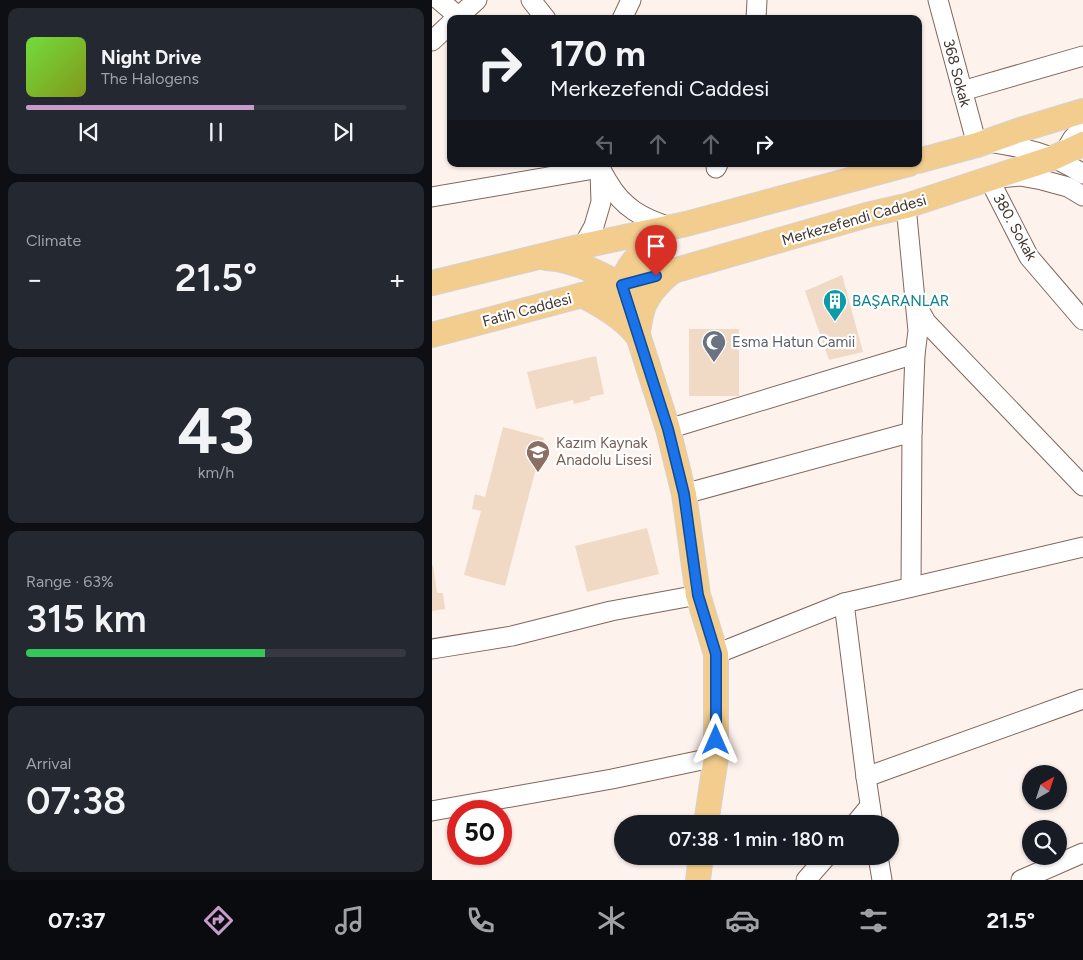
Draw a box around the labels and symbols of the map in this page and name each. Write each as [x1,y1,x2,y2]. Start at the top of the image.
street label: 368 Sokak [939,37,975,110]
street label: 380. Sokak [989,190,1041,264]
street label: Merkezefendi Caddesi [780,191,928,249]
pin [635,225,677,276]
building icon: BAŞARANLAR [822,288,848,322]
street label: Fatih Caddesi [480,289,574,331]
place label: BAŞARANLAR [852,292,949,310]
mosque icon: Esma Hatun Camii [701,329,727,363]
place label: Esma Hatun Camii [732,333,855,351]
place label: Kazım Kaynak Anadolu Lisesi [556,434,652,469]
school or university icon: Kazım Kaynak Anadolu Lisesi [525,439,551,473]
position arrow [689,713,741,765]
north arrow [1022,765,1067,810]
speed limit sign: 50 [447,800,512,865]

